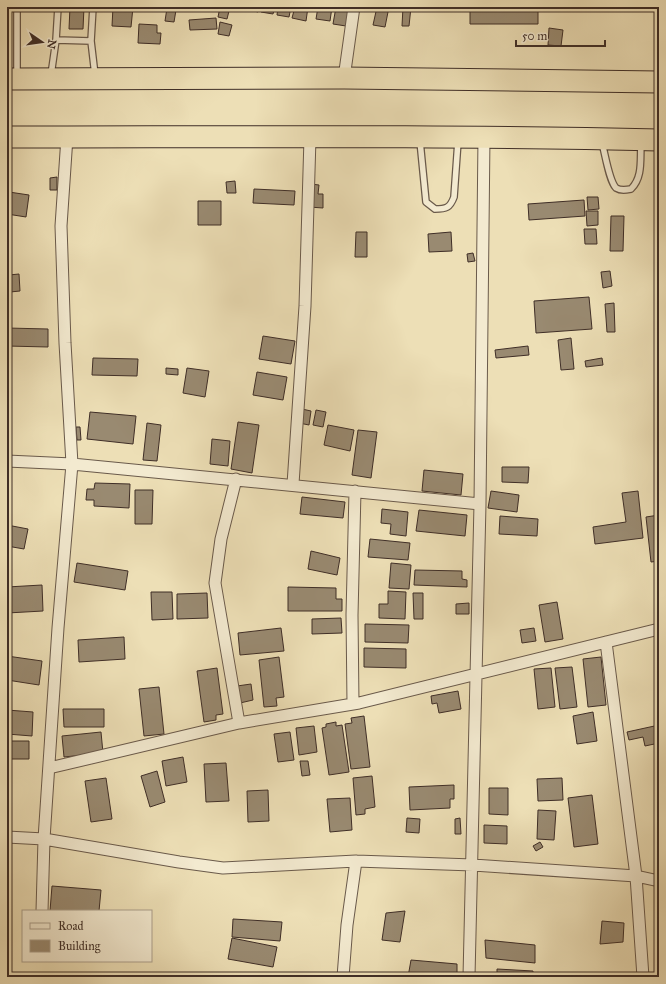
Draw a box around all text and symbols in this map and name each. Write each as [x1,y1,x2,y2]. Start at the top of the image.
north arrow [22,22,62,62]
scale bar [516,22,605,48]
text: 50 m [522,29,547,43]
text: N [44,38,59,51]
legend [22,910,152,962]
text: Road [58,919,84,933]
text: Building [58,939,101,954]

